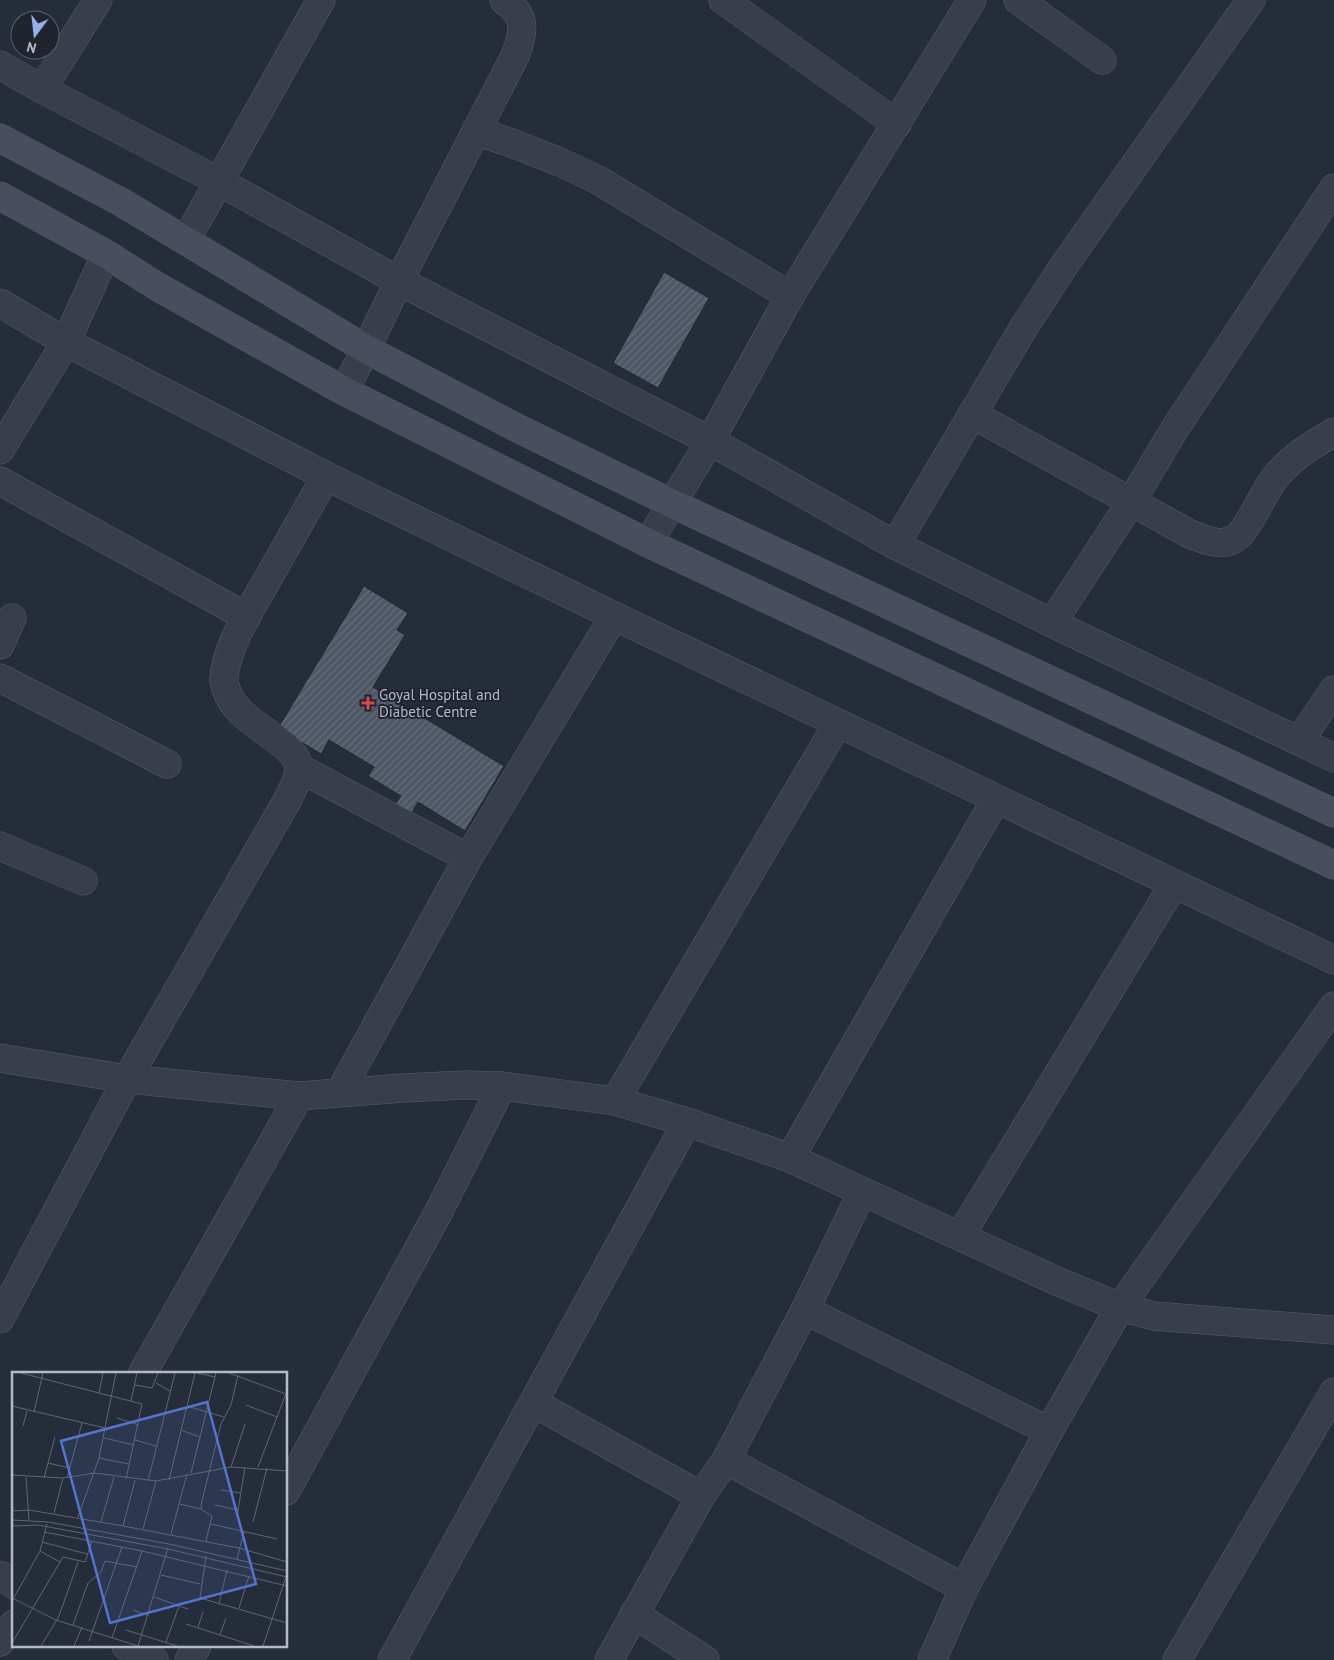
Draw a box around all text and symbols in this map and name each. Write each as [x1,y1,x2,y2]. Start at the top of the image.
north arrow [10,10,60,60]
text: N [25,38,38,57]
place label: Goyal Hospital and Diabetic Centre [379,685,500,721]
marker: Goyal Hospital and Diabetic Centre [361,696,375,710]
inset map [12,1372,288,1648]

